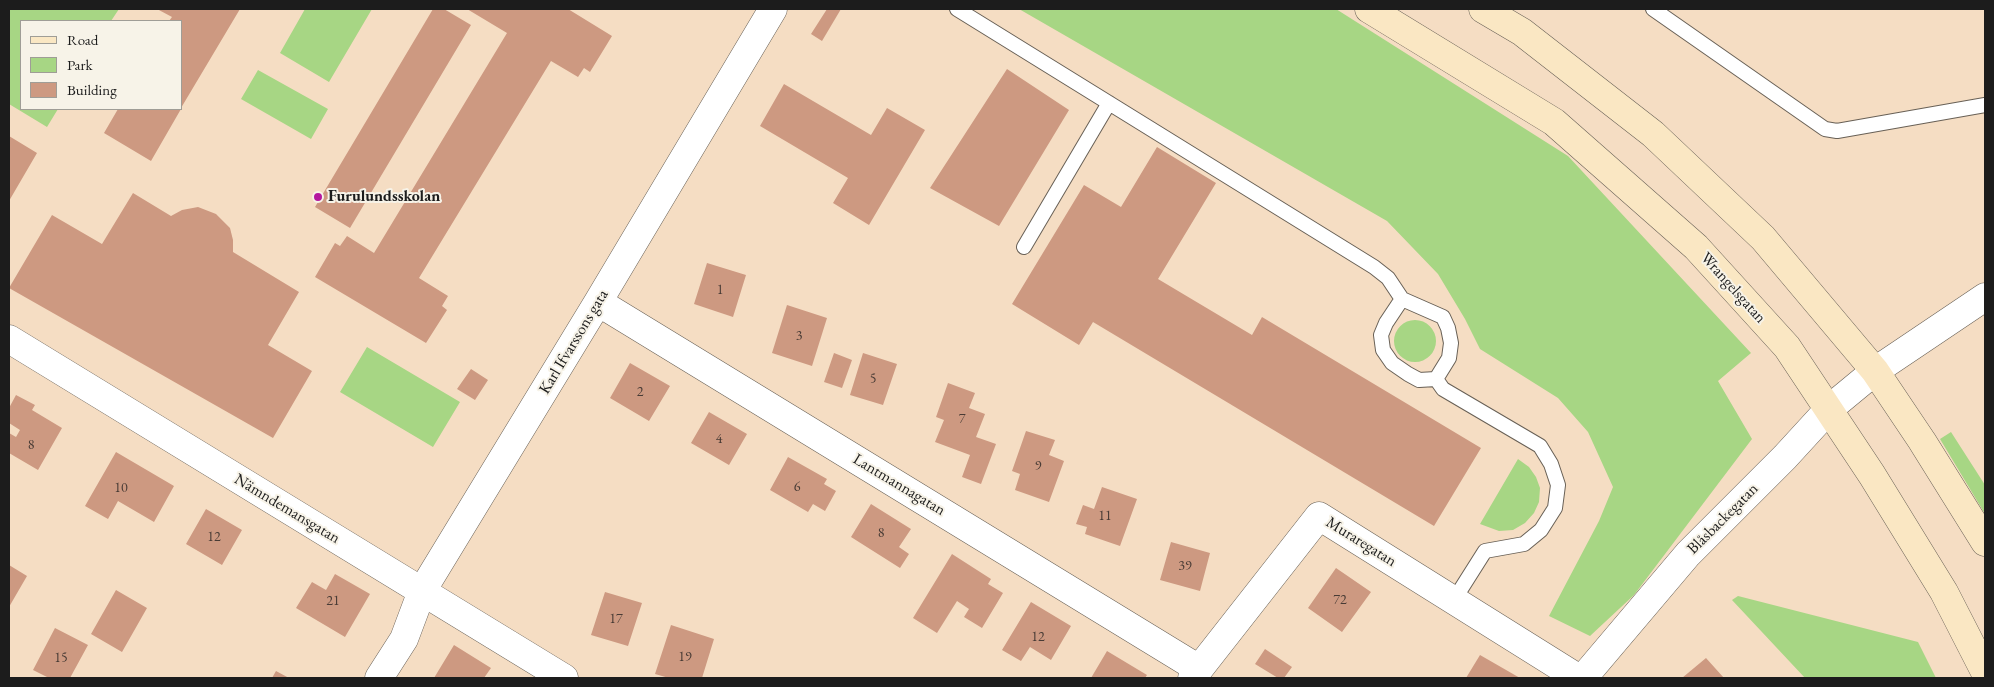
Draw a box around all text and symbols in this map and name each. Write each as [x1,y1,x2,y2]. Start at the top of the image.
legend [20,20,182,110]
text: Road [67,30,98,49]
text: Park [67,55,93,74]
text: Building [67,80,117,99]
place label: Furulundsskolan [328,187,440,207]
marker: Furulundsskolan [312,191,324,203]
street label: Wrangelsgatan [1696,249,1770,327]
house number: 1 [717,282,723,298]
street label: Karl Ifvarssons gata [535,286,613,398]
house number: 3 [796,328,802,344]
house number: 5 [870,371,876,387]
house number: 2 [637,384,643,400]
house number: 7 [959,411,965,427]
house number: 4 [716,431,722,447]
house number: 8 [28,437,34,453]
street label: Lantmannagatan [849,450,949,520]
house number: 9 [1035,458,1041,474]
street label: Nämndemansgatan [231,470,343,548]
house number: 6 [794,479,800,495]
street label: Blåsbackegatan [1683,479,1763,559]
house number: 10 [114,480,128,496]
house number: 11 [1098,508,1112,524]
street label: Muraregatan [1322,513,1400,571]
house number: 8 [878,525,884,541]
house number: 12 [207,529,221,545]
house number: 39 [1178,558,1192,574]
house number: 72 [1333,592,1347,608]
house number: 21 [326,593,340,609]
house number: 17 [609,611,623,627]
house number: 12 [1031,629,1045,645]
house number: 19 [678,649,692,665]
house number: 15 [54,650,68,666]

